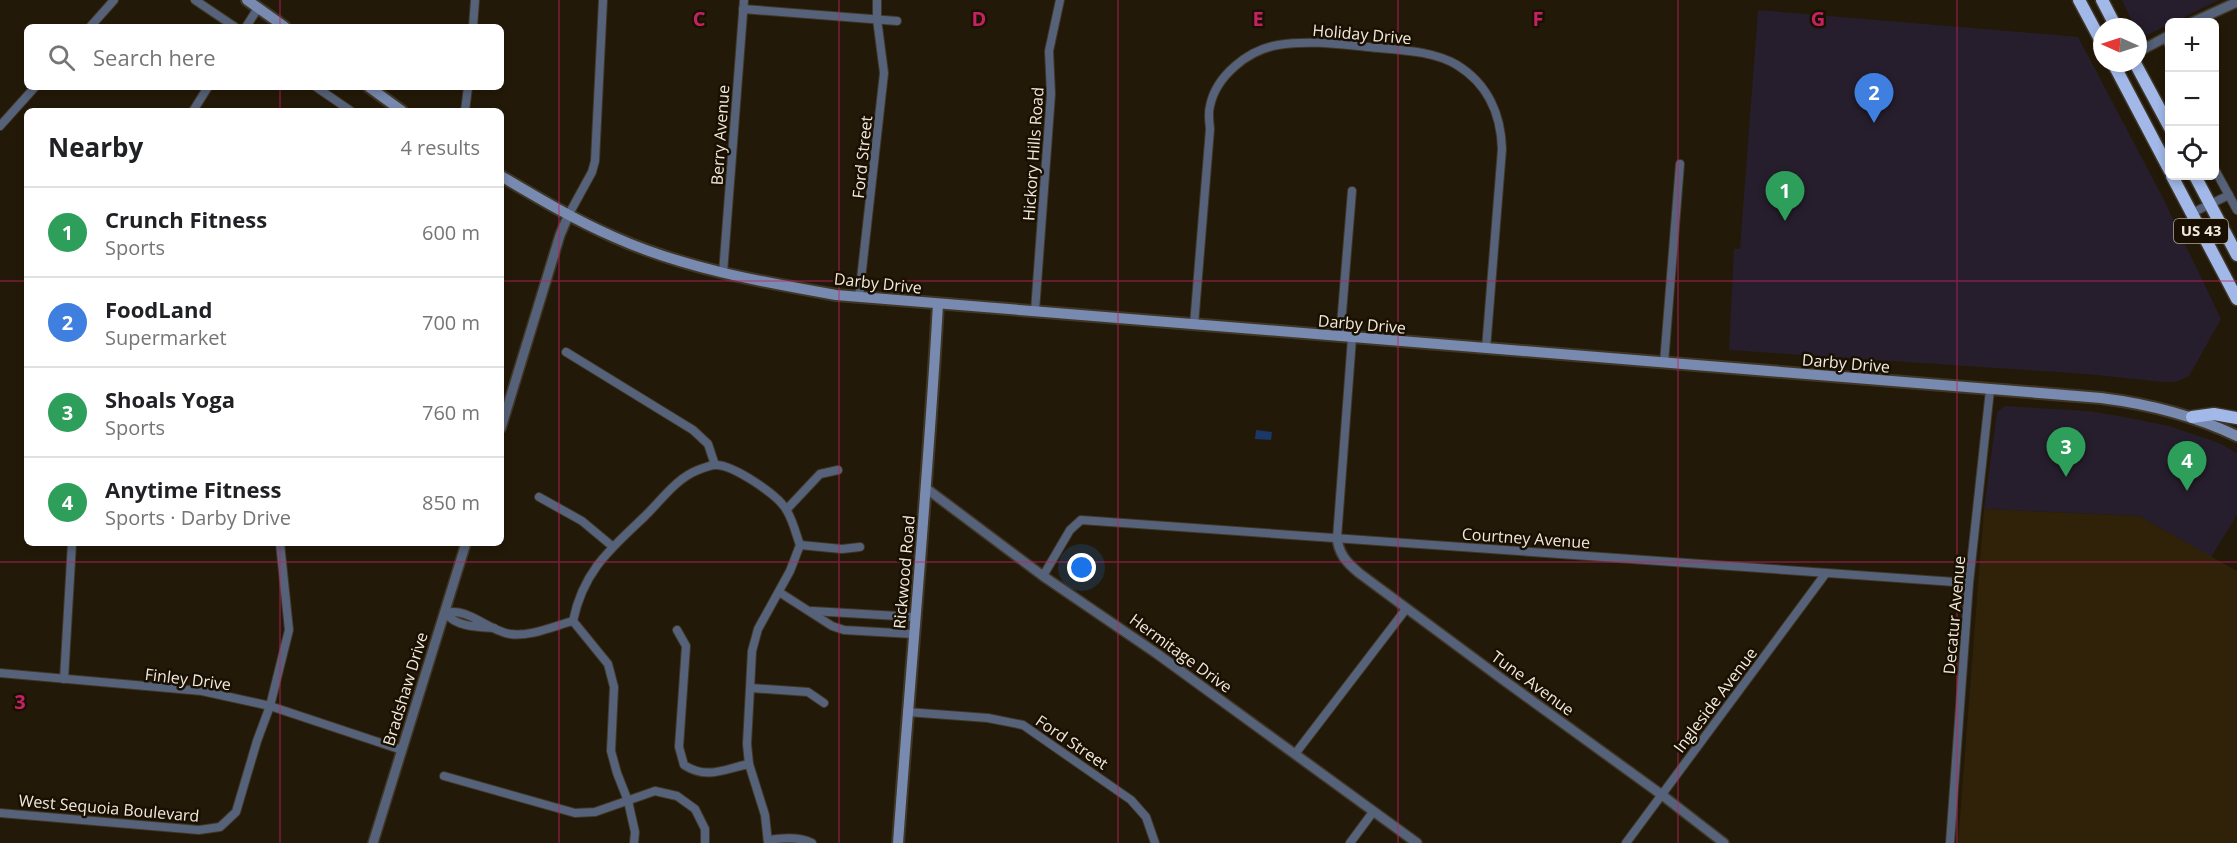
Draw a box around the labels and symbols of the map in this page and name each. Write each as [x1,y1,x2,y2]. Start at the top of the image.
text: C [693,5,706,32]
text: D [972,5,986,32]
text: E [1252,5,1264,32]
text: F [1533,5,1543,32]
text: G [1811,5,1825,32]
north arrow [2093,18,2147,72]
street label: Holiday Drive [1311,19,1413,49]
pin: 2 [1854,74,1894,123]
street label: Berry Avenue [706,84,734,186]
street label: Hickory Hills Road [1017,86,1049,222]
street label: Ford Street [847,114,877,199]
pin: 1 [1766,172,1804,221]
road number: US 43 [2174,219,2228,243]
street label: Darby Drive [833,267,923,299]
street label: Darby Drive [1317,309,1407,339]
street label: Darby Drive [1801,348,1891,378]
pin: 3 [2046,428,2086,477]
pin: 4 [2168,442,2206,491]
street label: Rickwood Road [888,514,920,630]
street label: Courtney Avenue [1461,523,1591,553]
your location [1067,553,1096,582]
street label: Decatur Avenue [1938,555,1970,675]
street label: Hermitage Drive [1125,608,1237,698]
street label: Bradshaw Drive [377,630,433,748]
street label: Ingleside Avenue [1668,643,1762,757]
street label: Tune Avenue [1487,646,1579,720]
street label: Finley Drive [144,663,232,695]
text: 3 [14,688,26,715]
street label: Ford Street [1031,710,1113,775]
street label: West Sequoia Boulevard [18,789,200,827]

